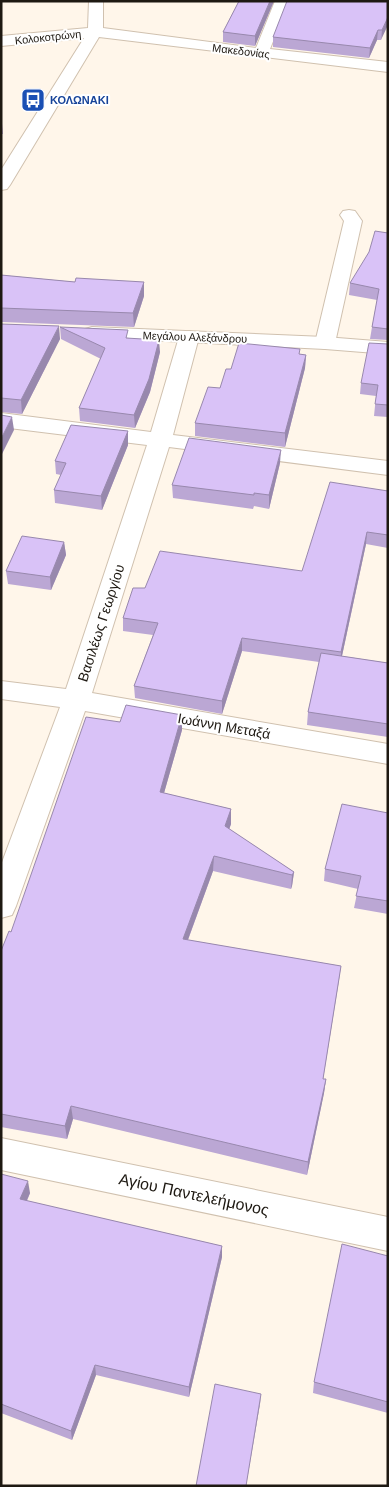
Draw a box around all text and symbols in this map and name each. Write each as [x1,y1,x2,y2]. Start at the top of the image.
street label: Κολοκοτρώνη [14,28,82,46]
street label: Μακεδονίας [212,42,270,60]
bus stop icon: ΚΟΛΩΝΑΚΙ [20,87,46,113]
place label: ΚΟΛΩΝΑΚΙ [50,94,109,106]
street label: Μεγάλου Αλεξάνδρου [143,329,247,345]
street label: Βασιλέως Γεωργίου [74,562,128,684]
street label: Ιωάννη Μεταξά [176,710,272,742]
street label: Αγίου Παντελεήμονος [117,1170,271,1219]

